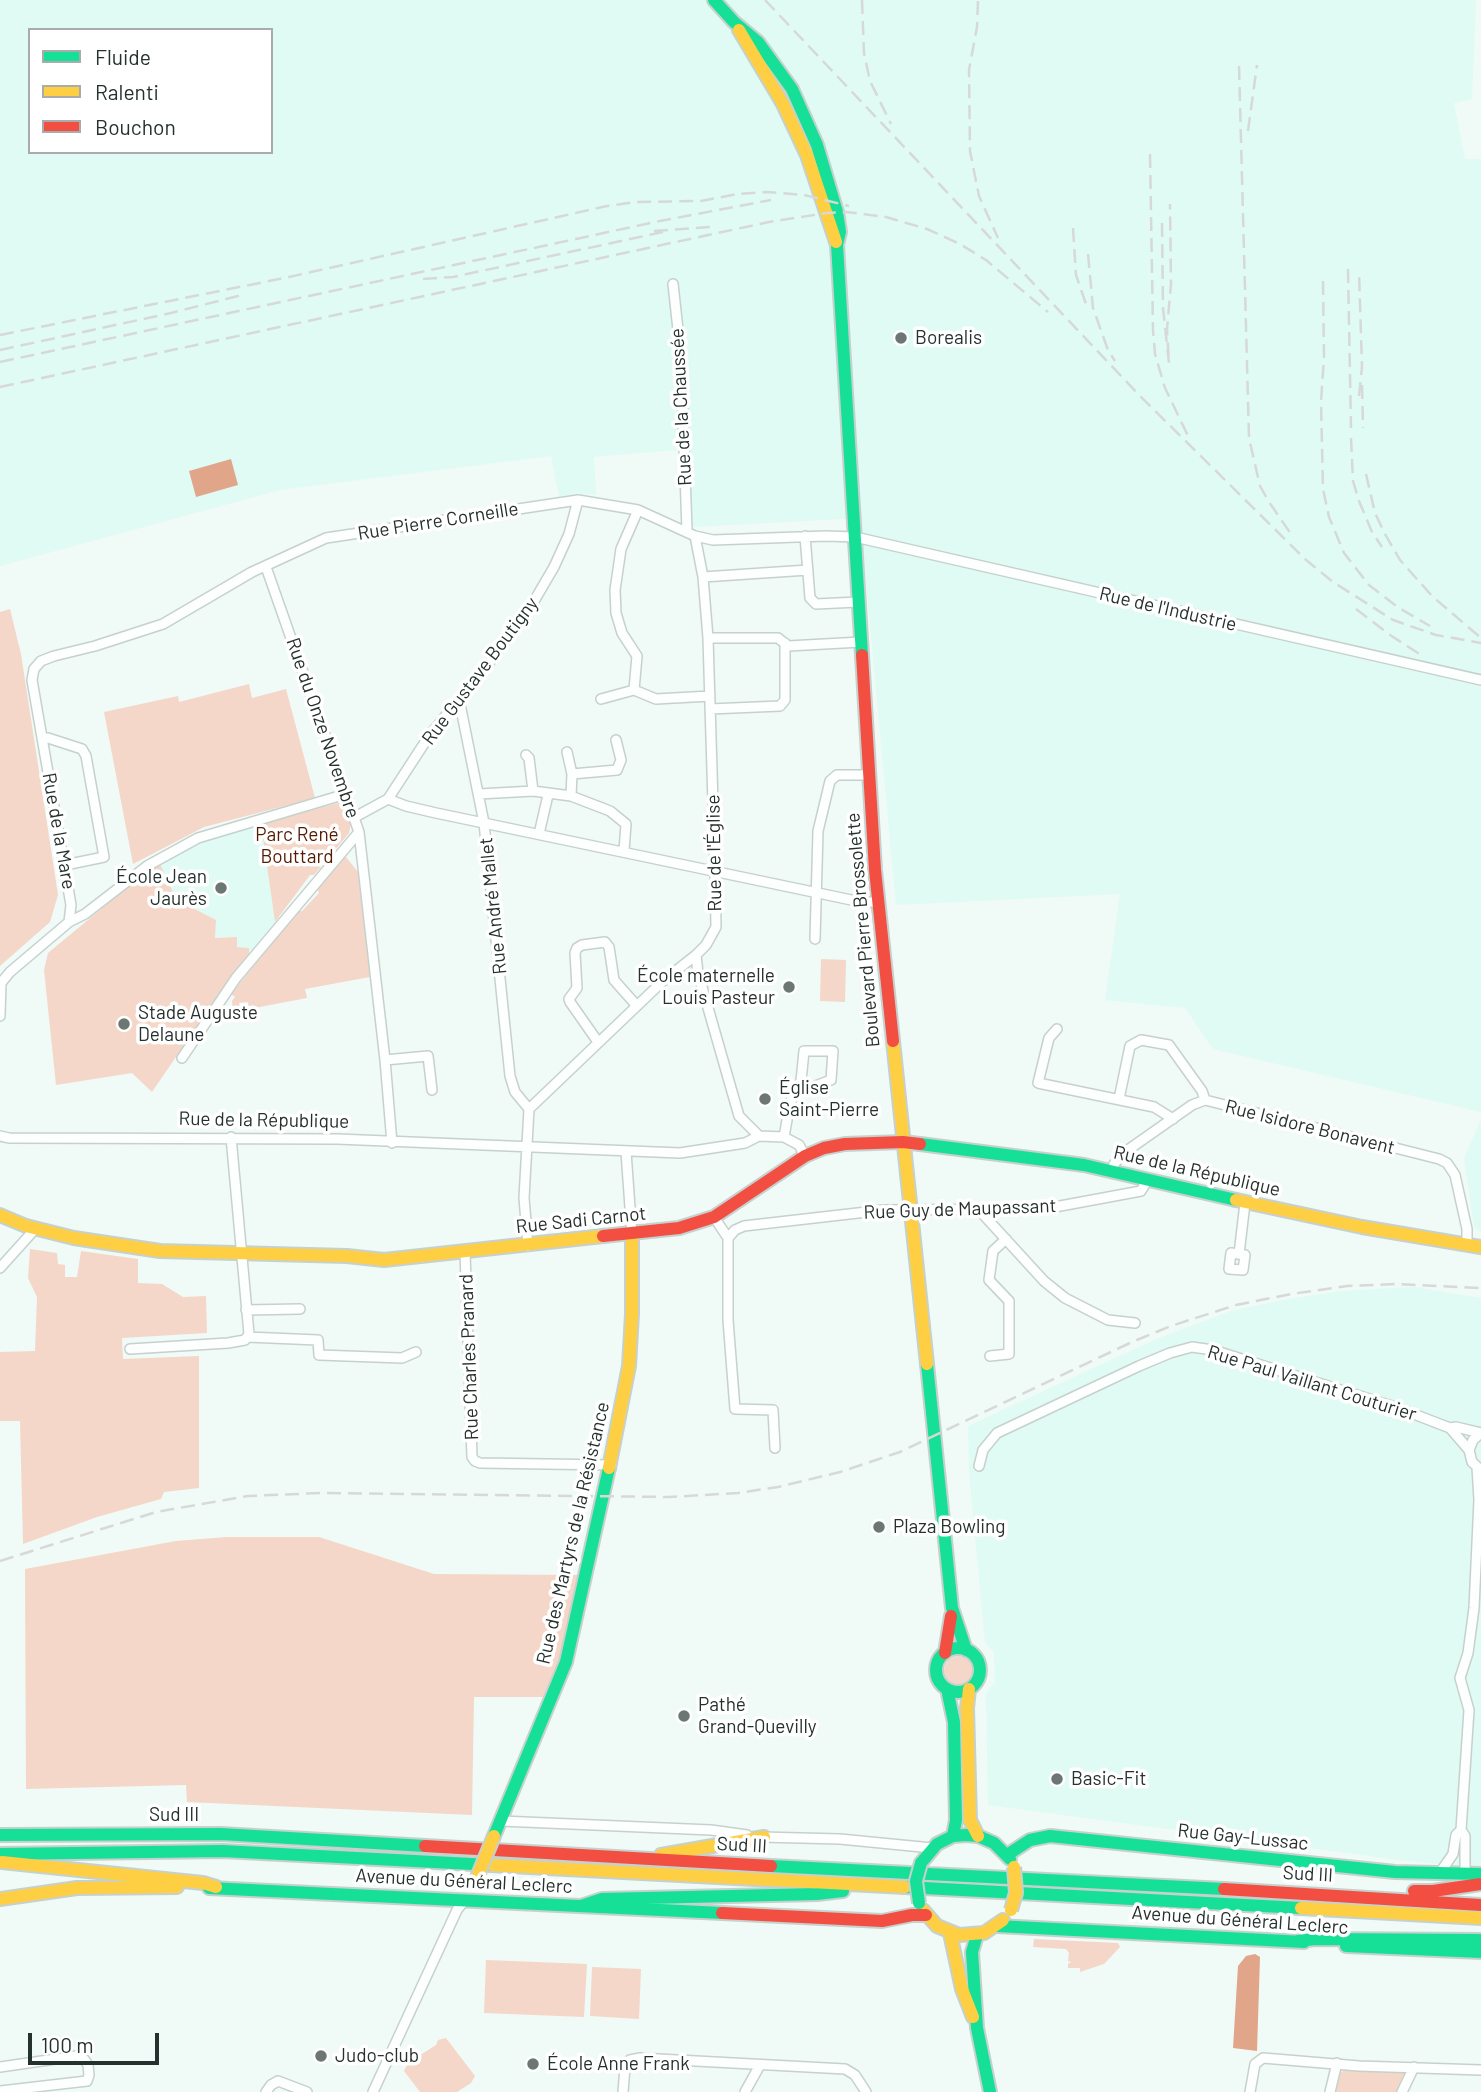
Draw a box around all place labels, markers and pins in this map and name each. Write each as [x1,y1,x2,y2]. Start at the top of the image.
place label: Borealis [915,327,982,349]
marker: Borealis [893,330,909,346]
place label: École Jean Jaurès [116,866,207,910]
marker: École Jean Jaurès [213,880,229,896]
place label: École maternelle Louis Pasteur [637,965,775,1009]
marker: École maternelle Louis Pasteur [781,979,797,995]
place label: Stade Auguste Delaune [138,1002,258,1046]
marker: Stade Auguste Delaune [116,1016,132,1032]
place label: Église Saint-Pierre [779,1077,879,1121]
marker: Église Saint-Pierre [757,1091,773,1107]
place label: Plaza Bowling [893,1516,1006,1538]
marker: Plaza Bowling [871,1519,887,1535]
place label: Pathé Grand-Quevilly [698,1694,817,1738]
marker: Pathé Grand-Quevilly [676,1708,692,1724]
place label: Basic-Fit [1071,1768,1146,1790]
marker: Basic-Fit [1049,1771,1065,1787]
place label: Judo-club [335,2045,419,2067]
marker: Judo-club [313,2048,329,2064]
place label: École Anne Frank [547,2053,690,2075]
marker: École Anne Frank [525,2056,541,2072]

